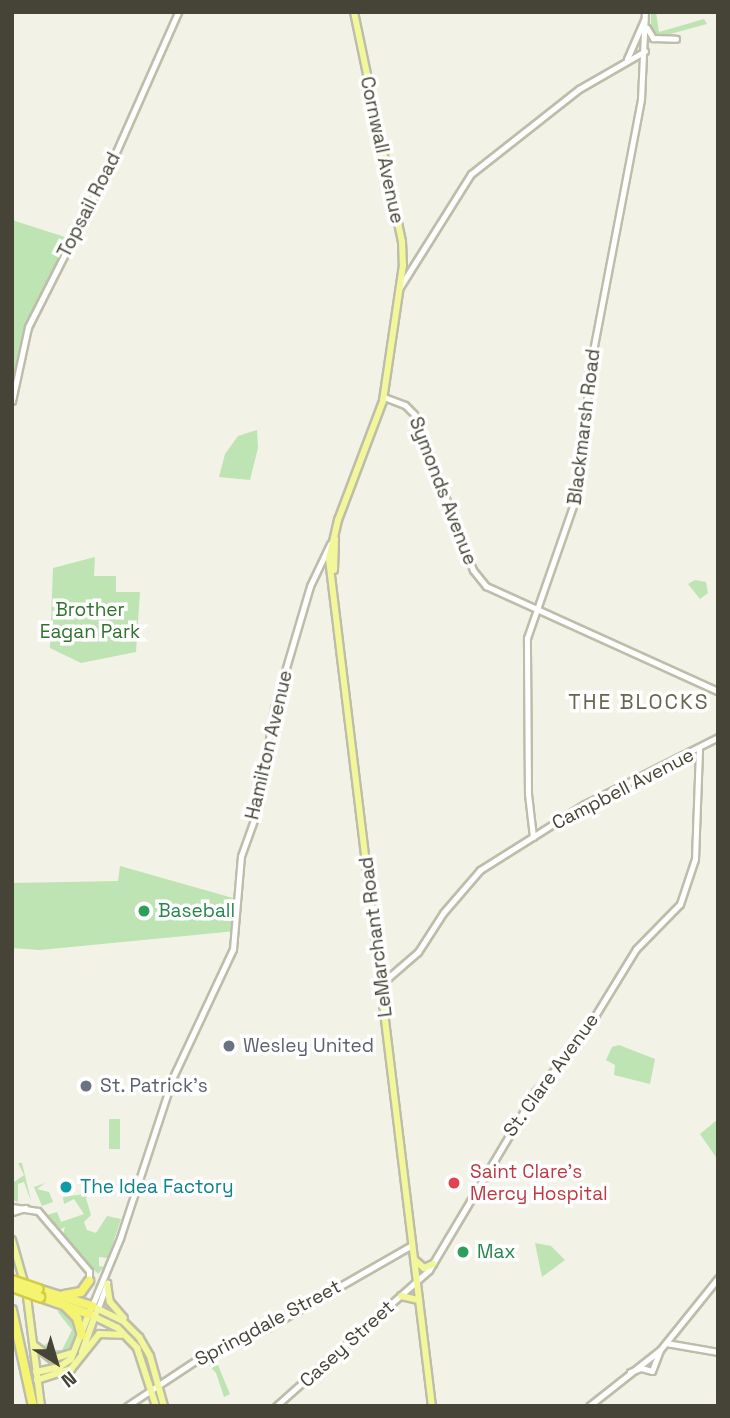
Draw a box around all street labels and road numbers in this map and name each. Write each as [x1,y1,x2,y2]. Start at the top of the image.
street label: Cornwall Avenue [355,74,409,226]
street label: Topsail Road [53,149,125,261]
street label: Blackmarsh Road [563,348,605,506]
street label: Symonds Avenue [404,414,482,568]
street label: Hamilton Avenue [241,668,297,822]
street label: Campbell Avenue [548,743,698,835]
street label: LeMarchant Road [355,856,397,1018]
street label: St. Clare Avenue [498,1008,604,1142]
street label: Springdale Street [191,1275,345,1371]
street label: Casey Street [295,1296,399,1392]

